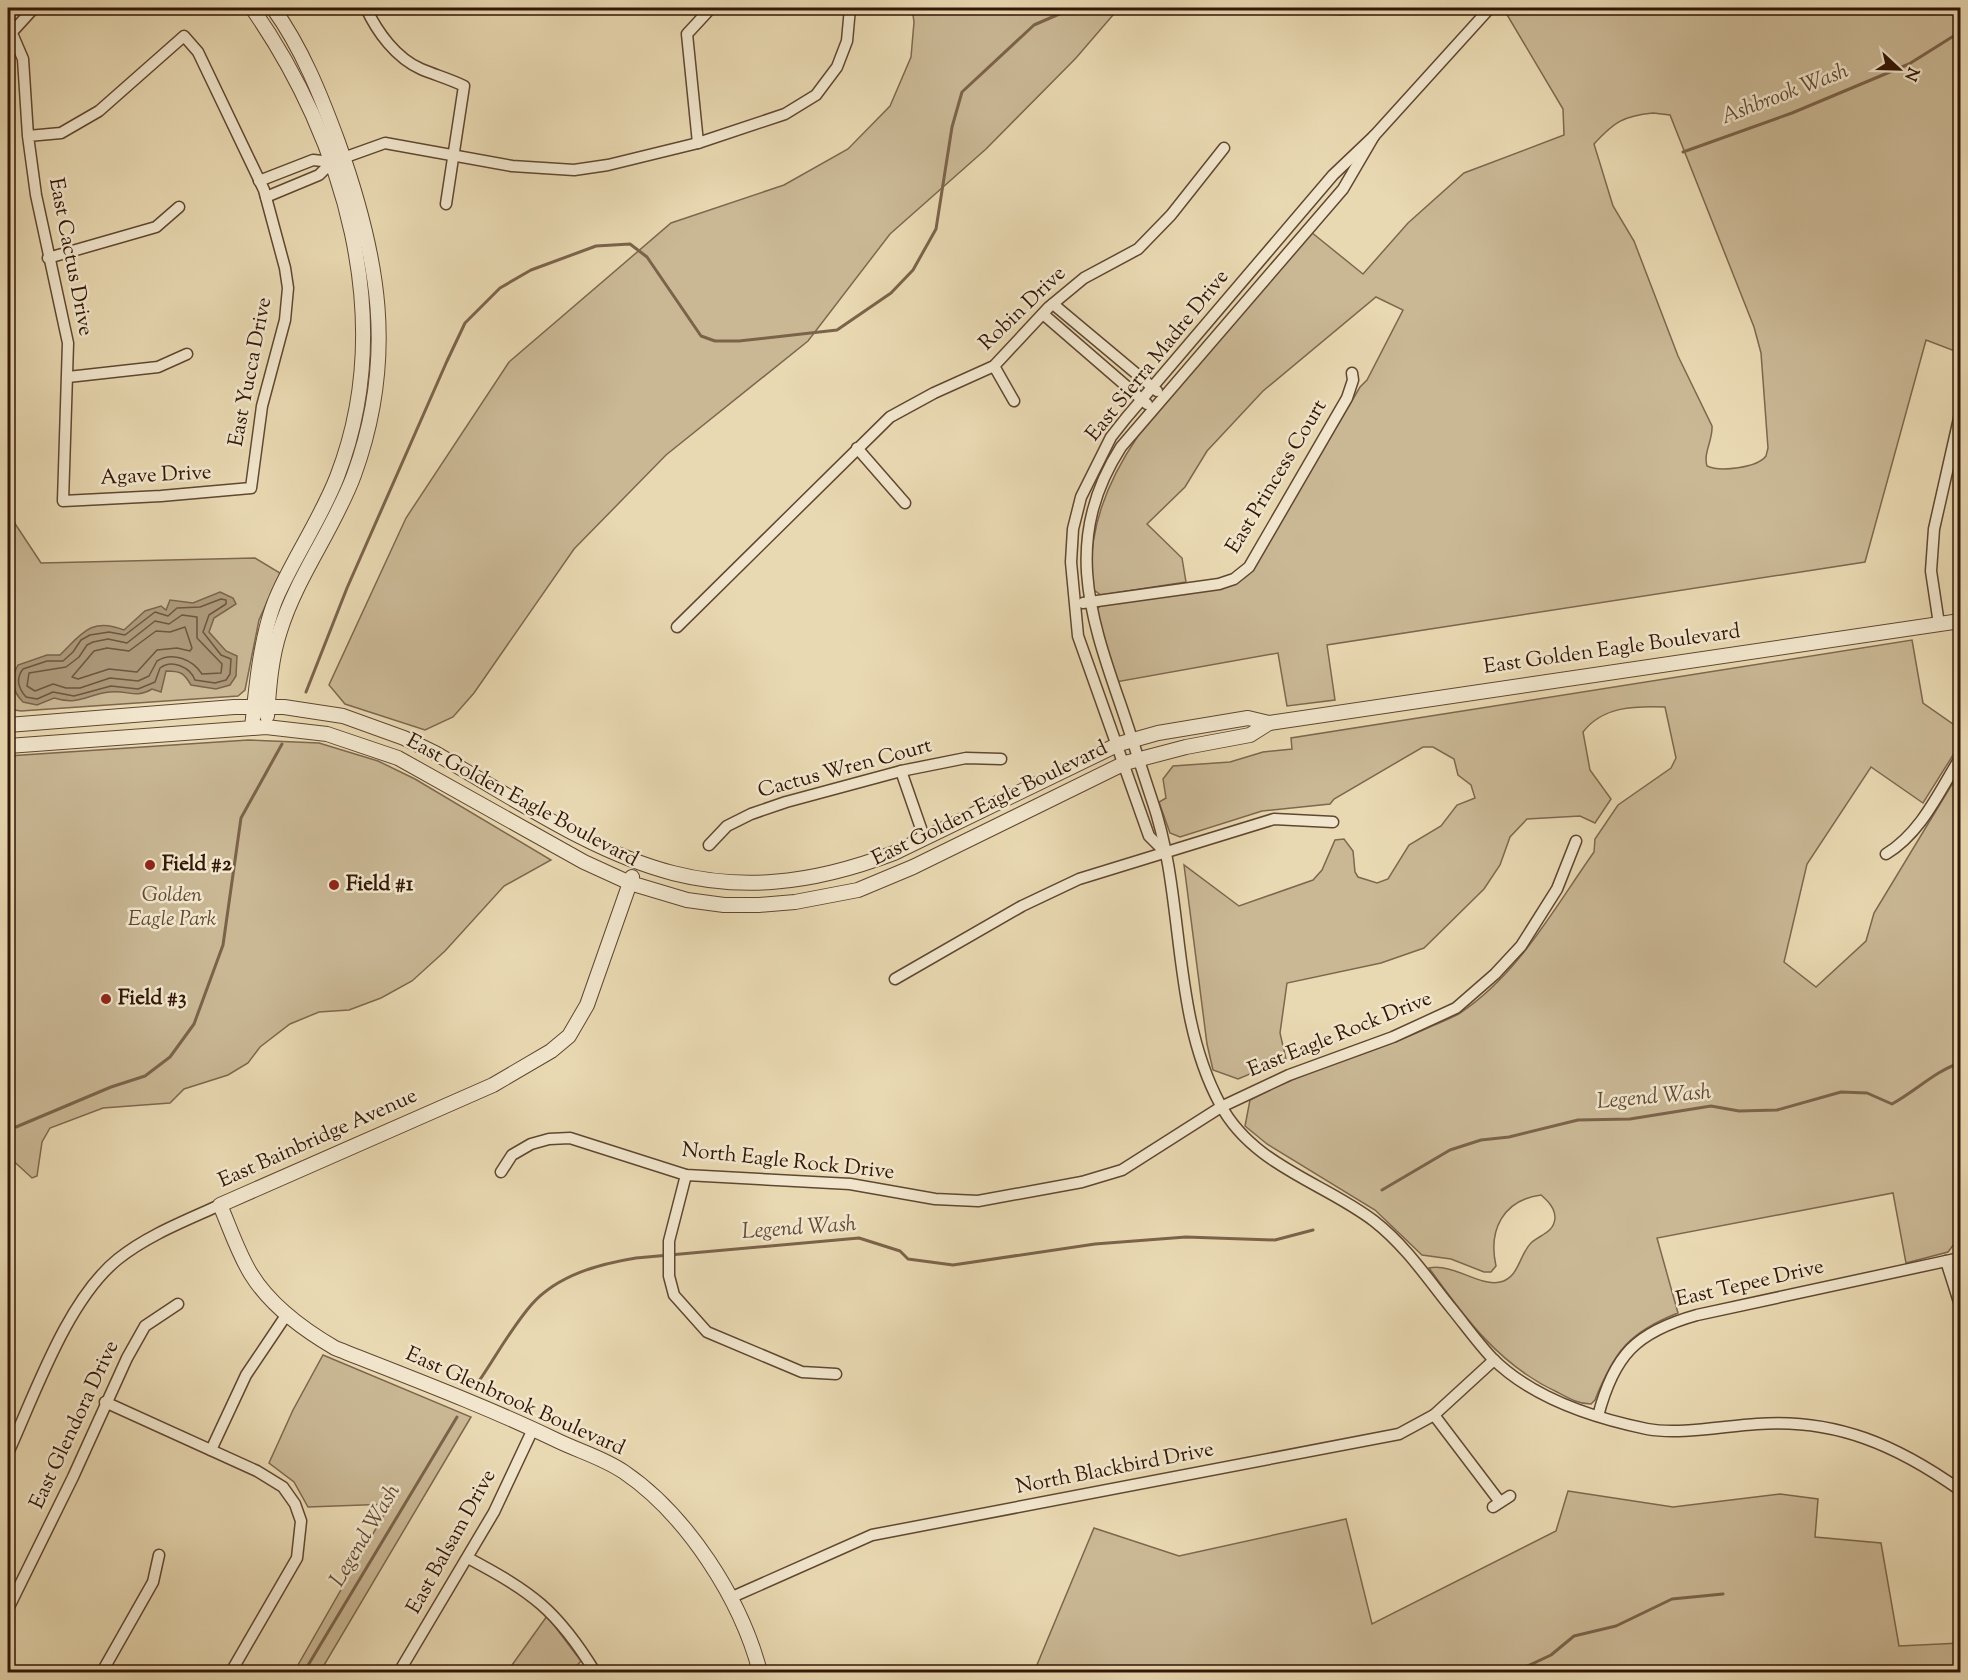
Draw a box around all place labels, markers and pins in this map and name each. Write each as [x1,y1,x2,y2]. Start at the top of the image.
place label: Field #2 [162,850,232,880]
marker: Field #2 [143,858,157,872]
place label: Field #1 [346,870,414,900]
marker: Field #1 [327,878,341,892]
place label: Field #3 [118,984,187,1014]
marker: Field #3 [99,992,113,1006]

